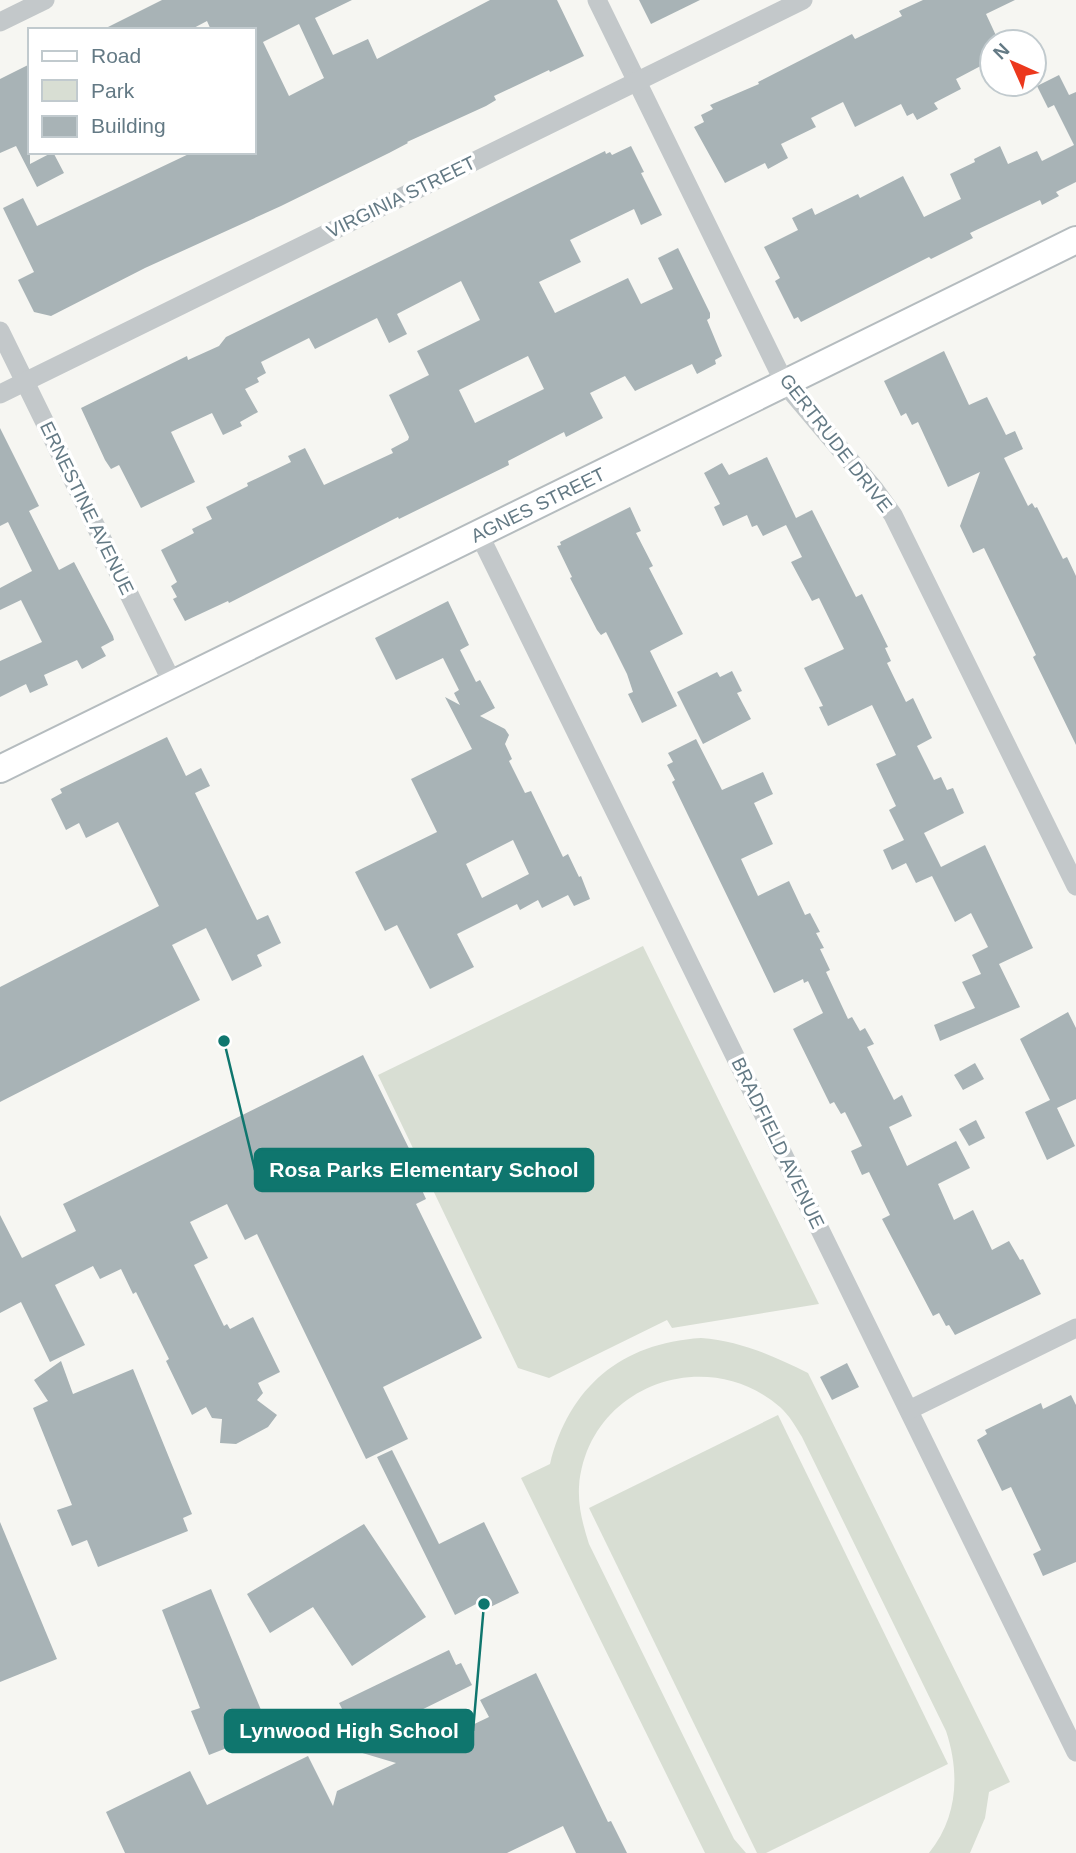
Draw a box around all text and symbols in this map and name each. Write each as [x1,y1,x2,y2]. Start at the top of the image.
legend [28,28,256,154]
north arrow [978,28,1048,98]
text: N [989,39,1014,64]
text: Road [91,44,141,67]
text: Park [91,79,135,102]
text: Building [91,114,166,137]
street label: VIRGINIA STREET [323,152,479,242]
street label: GERTRUDE DRIVE [776,370,896,516]
street label: ERNESTINE AVENUE [36,418,138,598]
street label: AGNES STREET [467,463,609,547]
street label: BRADFIELD AVENUE [727,1054,829,1232]
callout: Rosa Parks Elementary School [255,1149,593,1191]
text: Rosa Parks Elementary School [269,1158,579,1181]
callout: Lynwood High School [225,1710,473,1752]
text: Lynwood High School [239,1719,459,1742]

